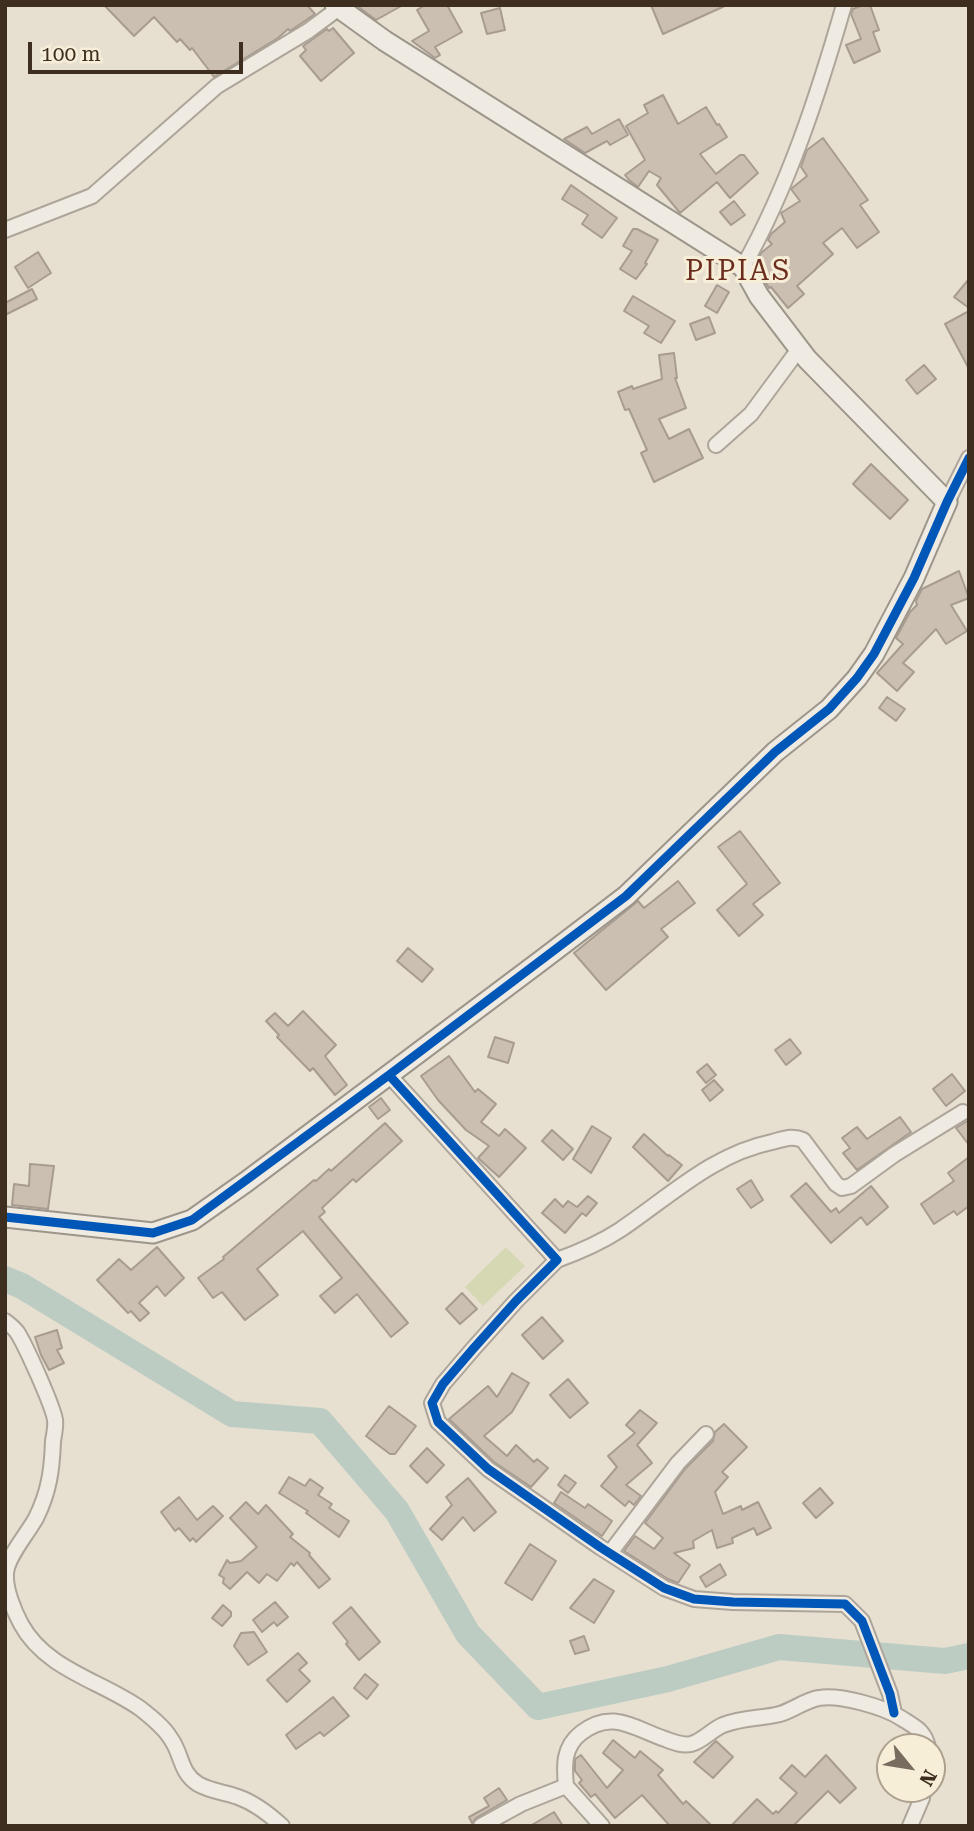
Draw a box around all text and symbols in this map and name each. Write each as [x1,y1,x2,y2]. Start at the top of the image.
scale bar [32,28,247,72]
text: 100 m [41,42,101,66]
district label: PIPIAS [686,255,790,289]
north arrow [876,1733,946,1803]
text: N [914,1766,942,1790]

